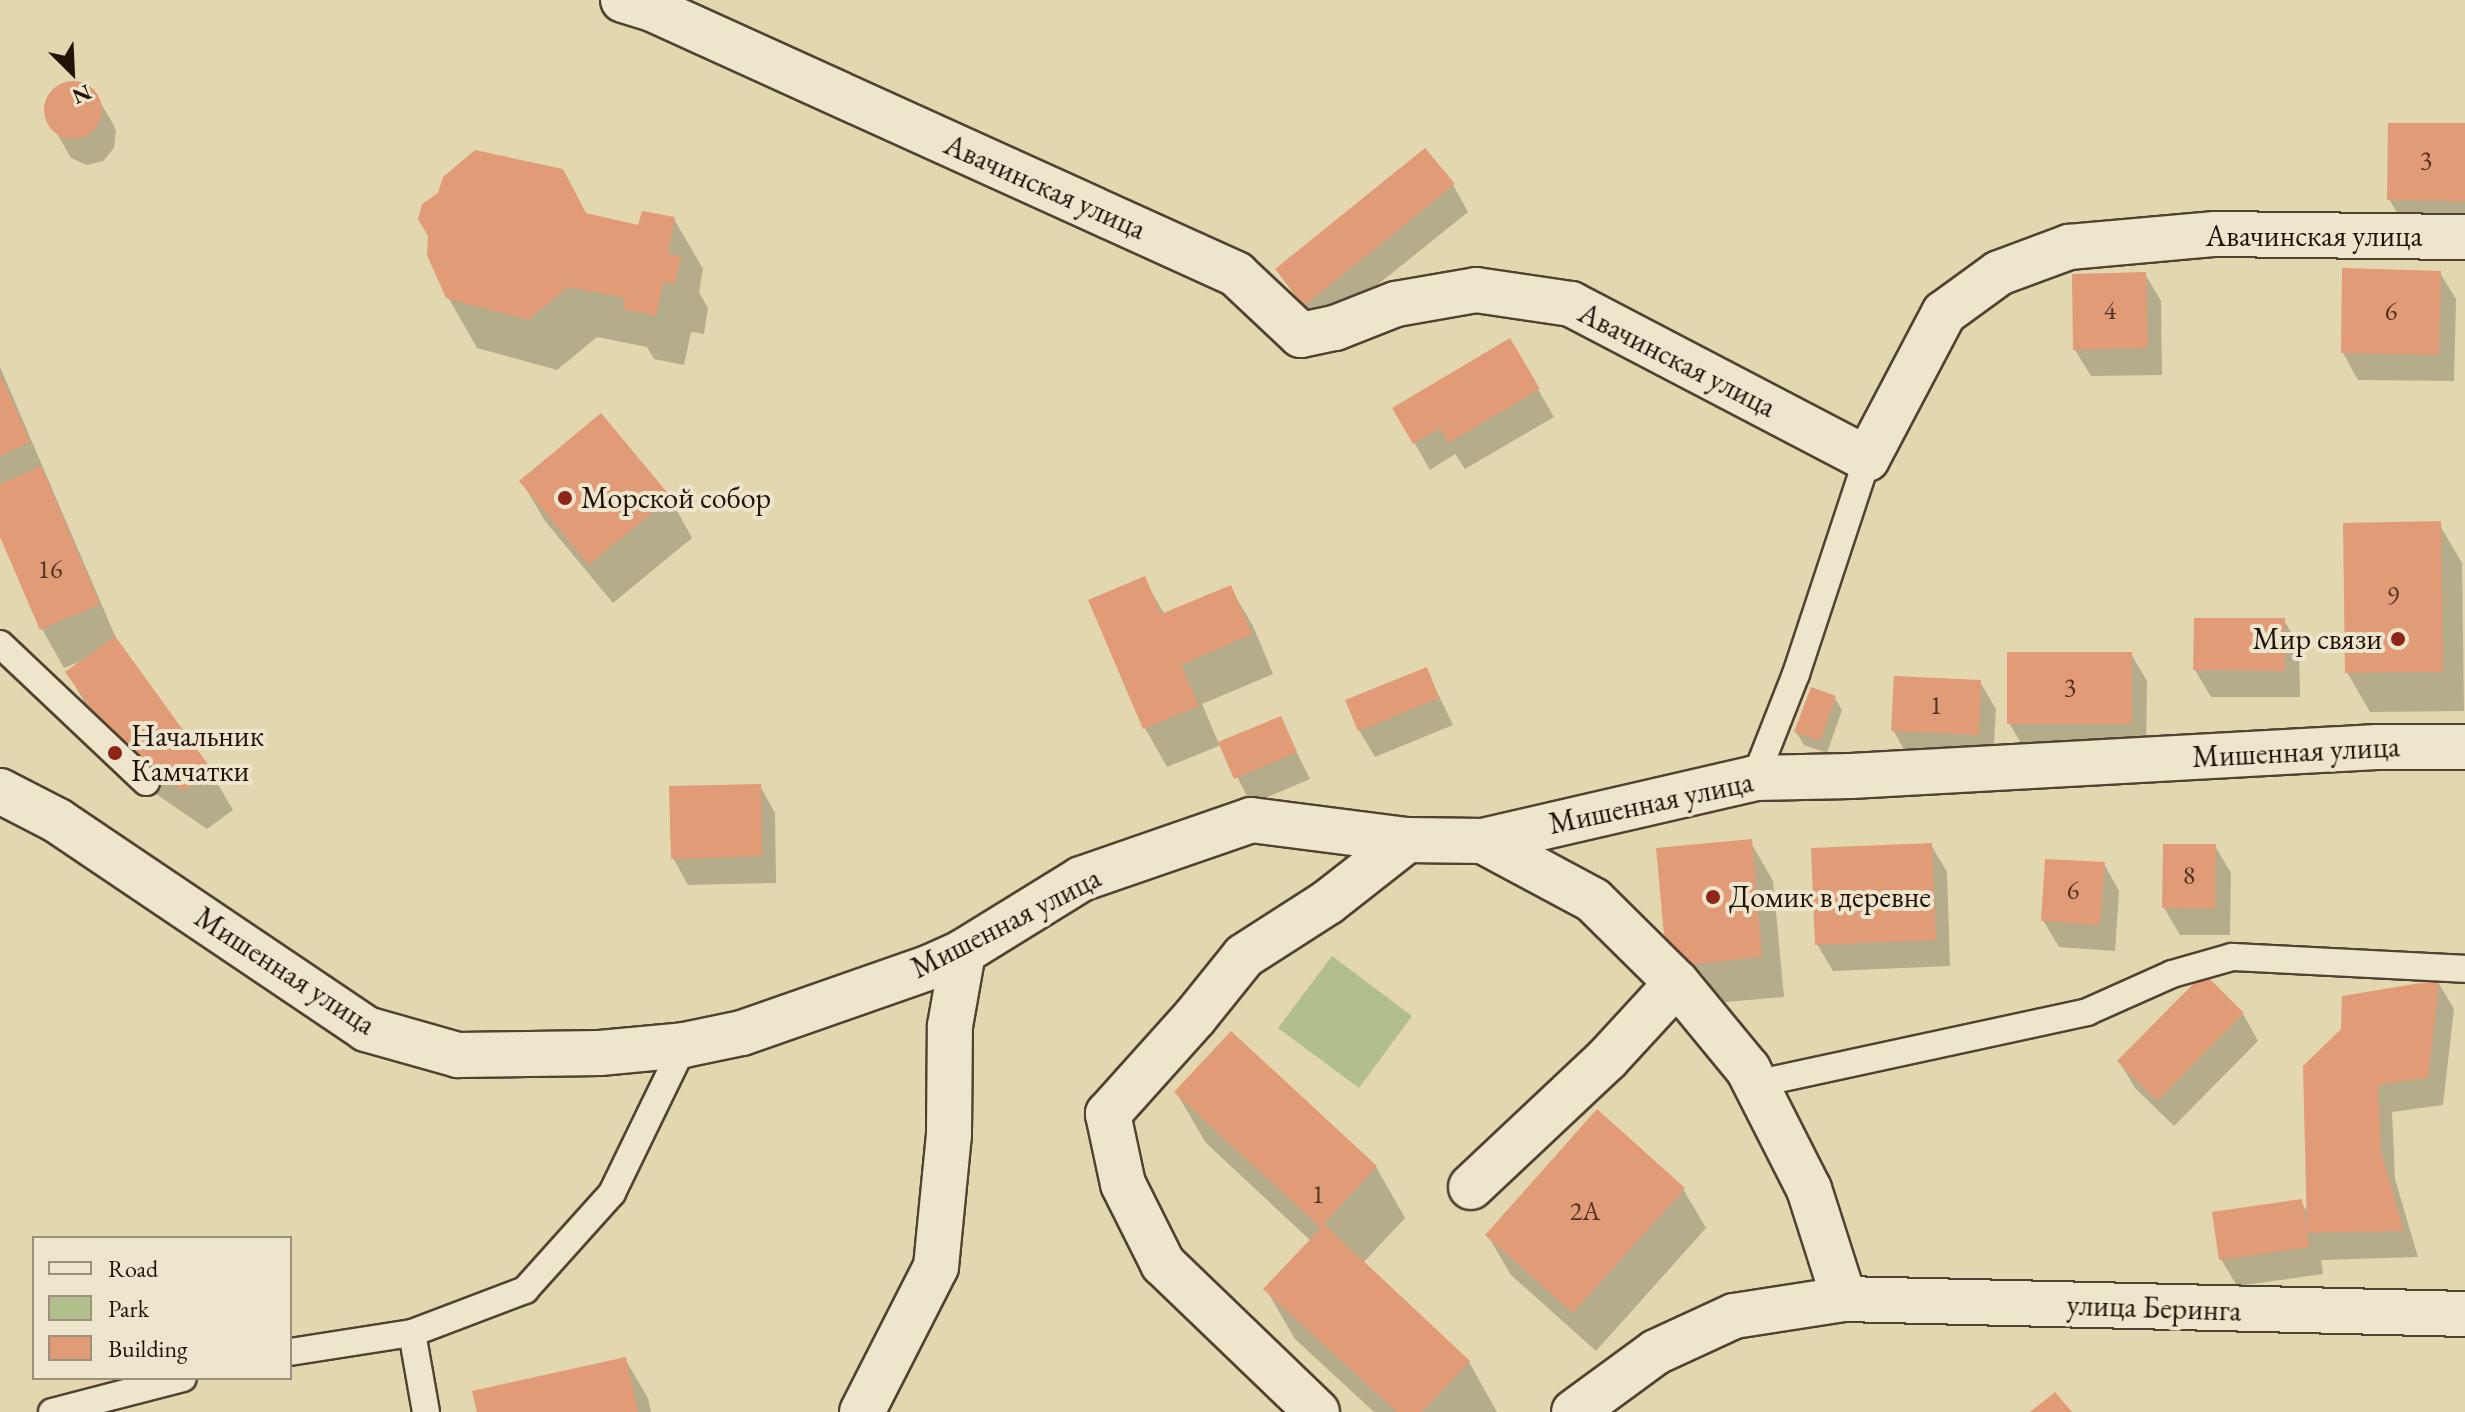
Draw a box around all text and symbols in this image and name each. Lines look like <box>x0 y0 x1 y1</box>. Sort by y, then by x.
north arrow <box>32 32 112 112</box>
text: N <box>68 78 96 111</box>
street label: Авачинская улица <box>939 126 1151 248</box>
house number: 3 <box>2420 145 2432 177</box>
street label: Авачинская улица <box>2206 218 2422 254</box>
street label: Авачинская улица <box>1572 295 1782 425</box>
house number: 4 <box>2104 295 2116 327</box>
house number: 6 <box>2385 296 2397 328</box>
place label: Морской собор <box>581 480 771 516</box>
marker: Морской собор <box>556 489 574 507</box>
house number: 16 <box>38 554 62 586</box>
house number: 9 <box>2387 581 2399 613</box>
place label: Мир связи <box>2253 621 2382 657</box>
marker: Мир связи <box>2389 630 2407 648</box>
house number: 3 <box>2064 672 2076 704</box>
house number: 1 <box>1930 690 1942 722</box>
place label: Начальник Камчатки <box>131 718 264 788</box>
street label: Мишенная улица <box>2191 729 2401 775</box>
marker: Начальник Камчатки <box>106 744 124 762</box>
street label: Мишенная улица <box>1546 764 1756 842</box>
street label: Мишенная улица <box>905 860 1107 986</box>
house number: 8 <box>2183 860 2195 892</box>
house number: 6 <box>2067 875 2079 907</box>
place label: Домик в деревне <box>1729 879 1931 915</box>
marker: Домик в деревне <box>1704 888 1722 906</box>
street label: Мишенная улица <box>188 899 382 1043</box>
house number: 1 <box>1312 1179 1324 1211</box>
house number: 2А <box>1570 1196 1600 1228</box>
legend <box>32 1236 292 1380</box>
text: Road <box>108 1253 158 1284</box>
street label: улица Беринга <box>2066 1287 2242 1329</box>
text: Park <box>108 1293 149 1324</box>
text: Building <box>108 1333 188 1364</box>

